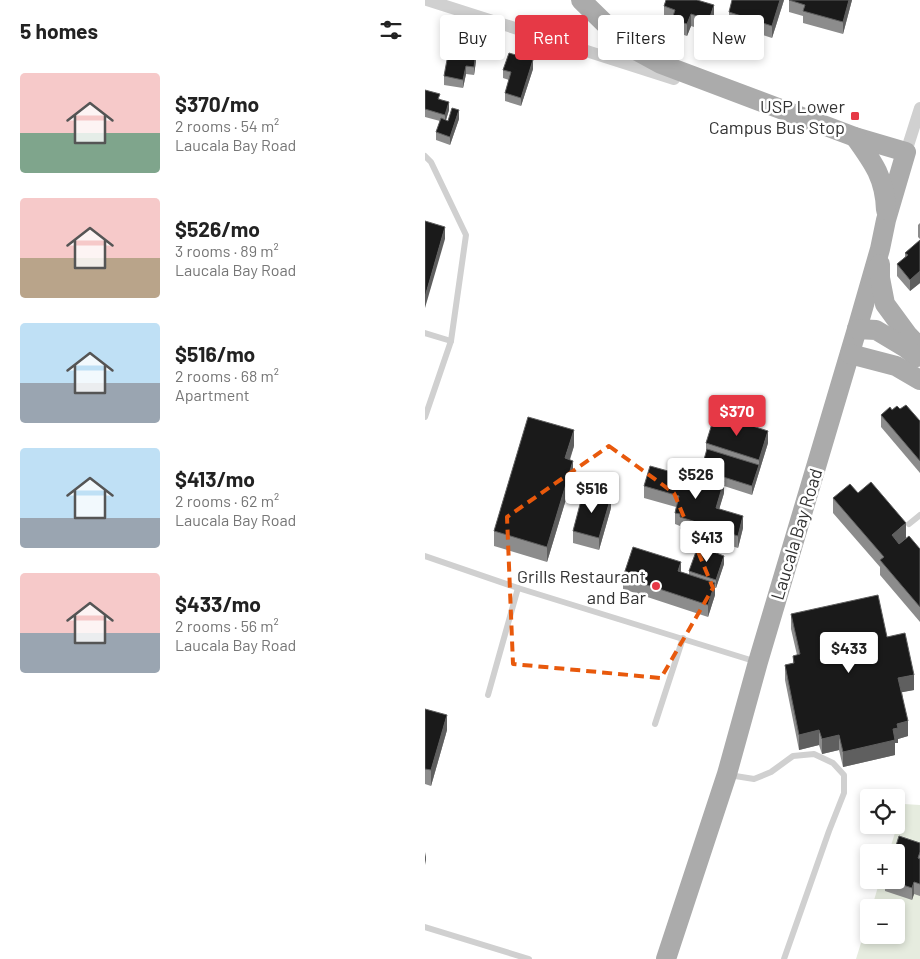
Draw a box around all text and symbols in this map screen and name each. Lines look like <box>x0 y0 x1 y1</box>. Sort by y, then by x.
chip: Buy <box>440 15 505 60</box>
chip: Rent <box>515 15 588 60</box>
chip: Filters <box>598 15 684 60</box>
chip: New <box>694 15 764 60</box>
icon: filters <box>377 16 405 44</box>
text: 5 homes <box>20 18 98 43</box>
text: $370/mo <box>175 91 259 116</box>
icon: home <box>60 93 120 153</box>
place label: USP Lower Campus Bus Stop <box>709 95 845 138</box>
marker: USP Lower Campus Bus Stop <box>849 110 861 122</box>
text: 2 rooms · 54 m² <box>175 116 279 135</box>
text: Laucala Bay Road <box>175 135 296 154</box>
text: $526/mo <box>175 216 260 241</box>
icon: home <box>60 218 120 278</box>
text: 3 rooms · 89 m² <box>175 241 279 260</box>
text: Laucala Bay Road <box>175 260 296 279</box>
text: $516/mo <box>175 341 255 366</box>
icon: home <box>60 343 120 403</box>
text: 2 rooms · 68 m² <box>175 366 279 385</box>
text: Apartment <box>175 385 250 404</box>
pin: $370 <box>707 394 767 437</box>
text: $370 <box>720 401 754 420</box>
pin: $526 <box>666 458 726 500</box>
text: $526 <box>678 464 714 483</box>
text: $413/mo <box>175 466 255 491</box>
street label: Laucala Bay Road <box>766 466 826 602</box>
icon: home <box>60 468 120 528</box>
pin: $516 <box>562 472 622 514</box>
text: $516 <box>576 478 608 497</box>
text: 2 rooms · 62 m² <box>175 491 279 510</box>
text: Laucala Bay Road <box>175 510 296 529</box>
pin: $413 <box>677 520 737 563</box>
text: $413 <box>691 527 723 546</box>
place label: Grills Restaurant and Bar <box>517 565 646 608</box>
marker: Grills Restaurant and Bar <box>650 580 662 592</box>
text: $433/mo <box>175 591 261 616</box>
icon: home <box>60 593 120 653</box>
text: 2 rooms · 56 m² <box>175 616 279 635</box>
pin: $433 <box>819 632 879 674</box>
text: Laucala Bay Road <box>175 635 296 654</box>
text: $433 <box>831 638 867 657</box>
map controls <box>860 789 905 944</box>
button: locate <box>860 789 905 834</box>
button: + <box>860 844 905 889</box>
button: − <box>860 899 905 944</box>

